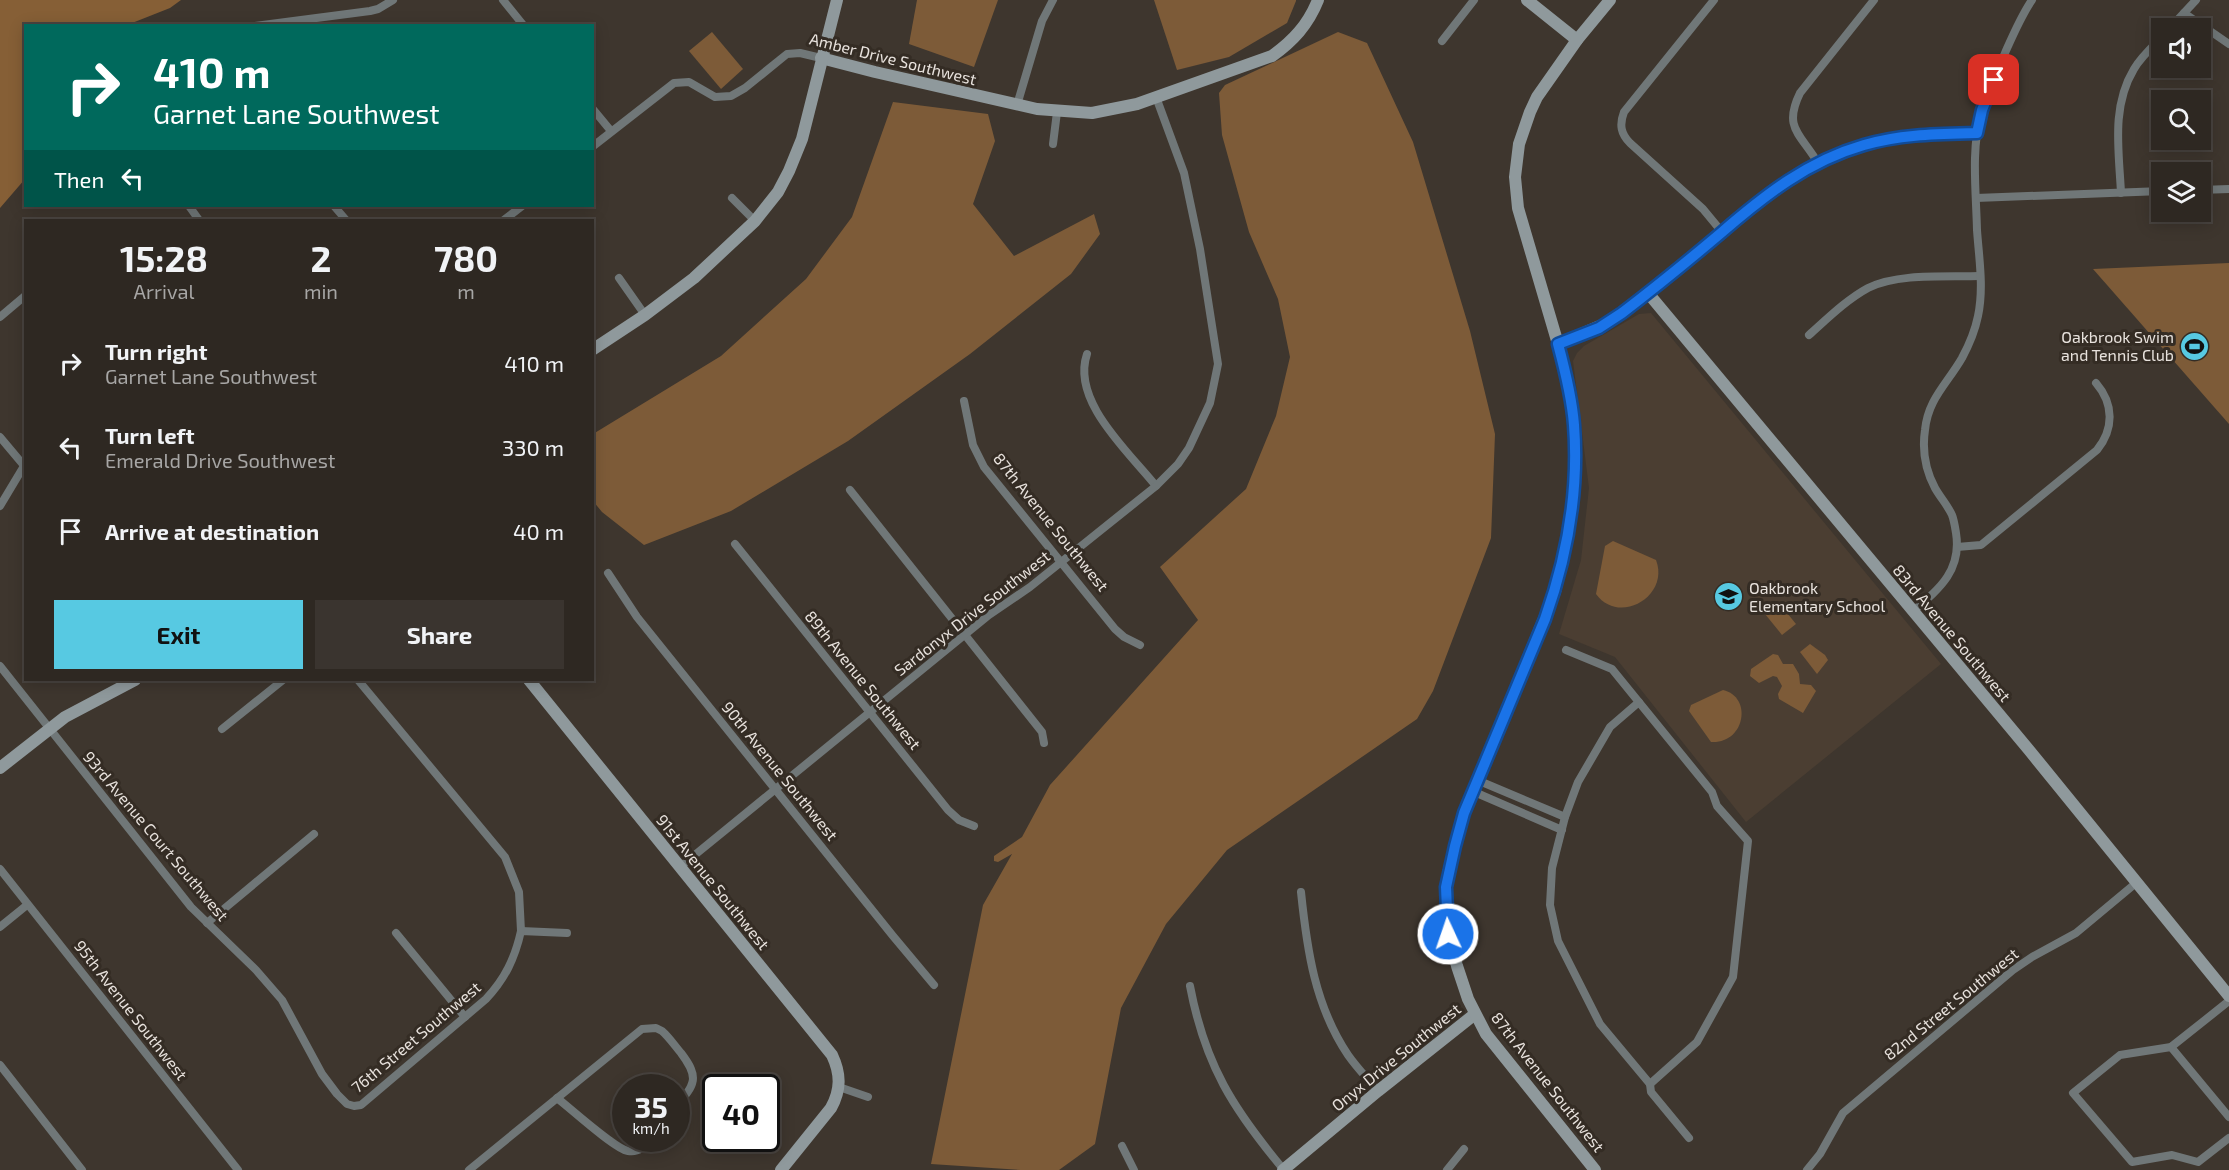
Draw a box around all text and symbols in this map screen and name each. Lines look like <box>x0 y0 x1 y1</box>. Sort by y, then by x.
map controls <box>2151 18 2211 222</box>
button: sound <box>2151 18 2211 78</box>
street label: Amber Drive Southwest <box>808 29 979 88</box>
text: 410 m <box>153 46 270 96</box>
icon: right <box>54 48 132 126</box>
pin <box>1968 54 2019 105</box>
icon: arrive <box>1977 63 2010 96</box>
button: search <box>2151 90 2211 150</box>
text: Garnet Lane Southwest <box>153 97 440 129</box>
icon: left <box>116 162 149 195</box>
button: layers <box>2151 162 2211 222</box>
text: Then <box>54 166 104 192</box>
text: 15:28 <box>120 236 208 279</box>
text: 2 <box>310 236 331 279</box>
text: 780 <box>434 236 498 279</box>
text: Arrival <box>134 279 194 303</box>
text: min <box>304 279 338 303</box>
text: m <box>457 279 475 303</box>
place label: Oakbrook Swim and Tennis Club <box>2061 327 2174 364</box>
sports icon: Oakbrook Swim and Tennis Club <box>2179 330 2211 362</box>
text: Turn right <box>105 338 207 364</box>
icon: right <box>54 347 87 380</box>
text: 410 m <box>504 350 564 376</box>
text: Garnet Lane Southwest <box>105 364 317 388</box>
text: Turn left <box>105 422 194 448</box>
icon: left <box>54 431 87 464</box>
text: 330 m <box>502 434 564 460</box>
text: Emerald Drive Southwest <box>105 448 335 472</box>
street label: 87th Avenue Southwest <box>990 449 1113 595</box>
icon: arrive <box>54 515 87 548</box>
text: Arrive at destination <box>105 518 319 544</box>
text: 40 m <box>513 518 564 544</box>
street label: Sardonyx Drive Southwest <box>890 546 1053 679</box>
street label: 83rd Avenue Southwest <box>1890 560 2015 705</box>
place label: Oakbrook Elementary School <box>1749 578 1885 615</box>
school or university icon: Oakbrook Elementary School <box>1712 581 1744 613</box>
button: Exit <box>54 600 303 669</box>
button: Share <box>315 600 564 669</box>
street label: 89th Avenue Southwest <box>802 606 925 753</box>
street label: 90th Avenue Southwest <box>719 697 842 844</box>
street label: 93rd Avenue Court Southwest <box>80 747 233 924</box>
street label: 91st Avenue Southwest <box>653 810 774 953</box>
position arrow <box>1416 902 1480 966</box>
street label: 95th Avenue Southwest <box>71 936 192 1083</box>
street label: 82nd Street Southwest <box>1880 944 2022 1064</box>
street label: 76th Street Southwest <box>347 977 484 1096</box>
street label: Onyx Drive Southwest <box>1327 999 1464 1115</box>
street label: 87th Avenue Southwest <box>1488 1008 1609 1155</box>
speed limit sign: 40 <box>702 1074 780 1152</box>
text: 35 <box>634 1088 668 1124</box>
text: km/h <box>632 1119 670 1137</box>

